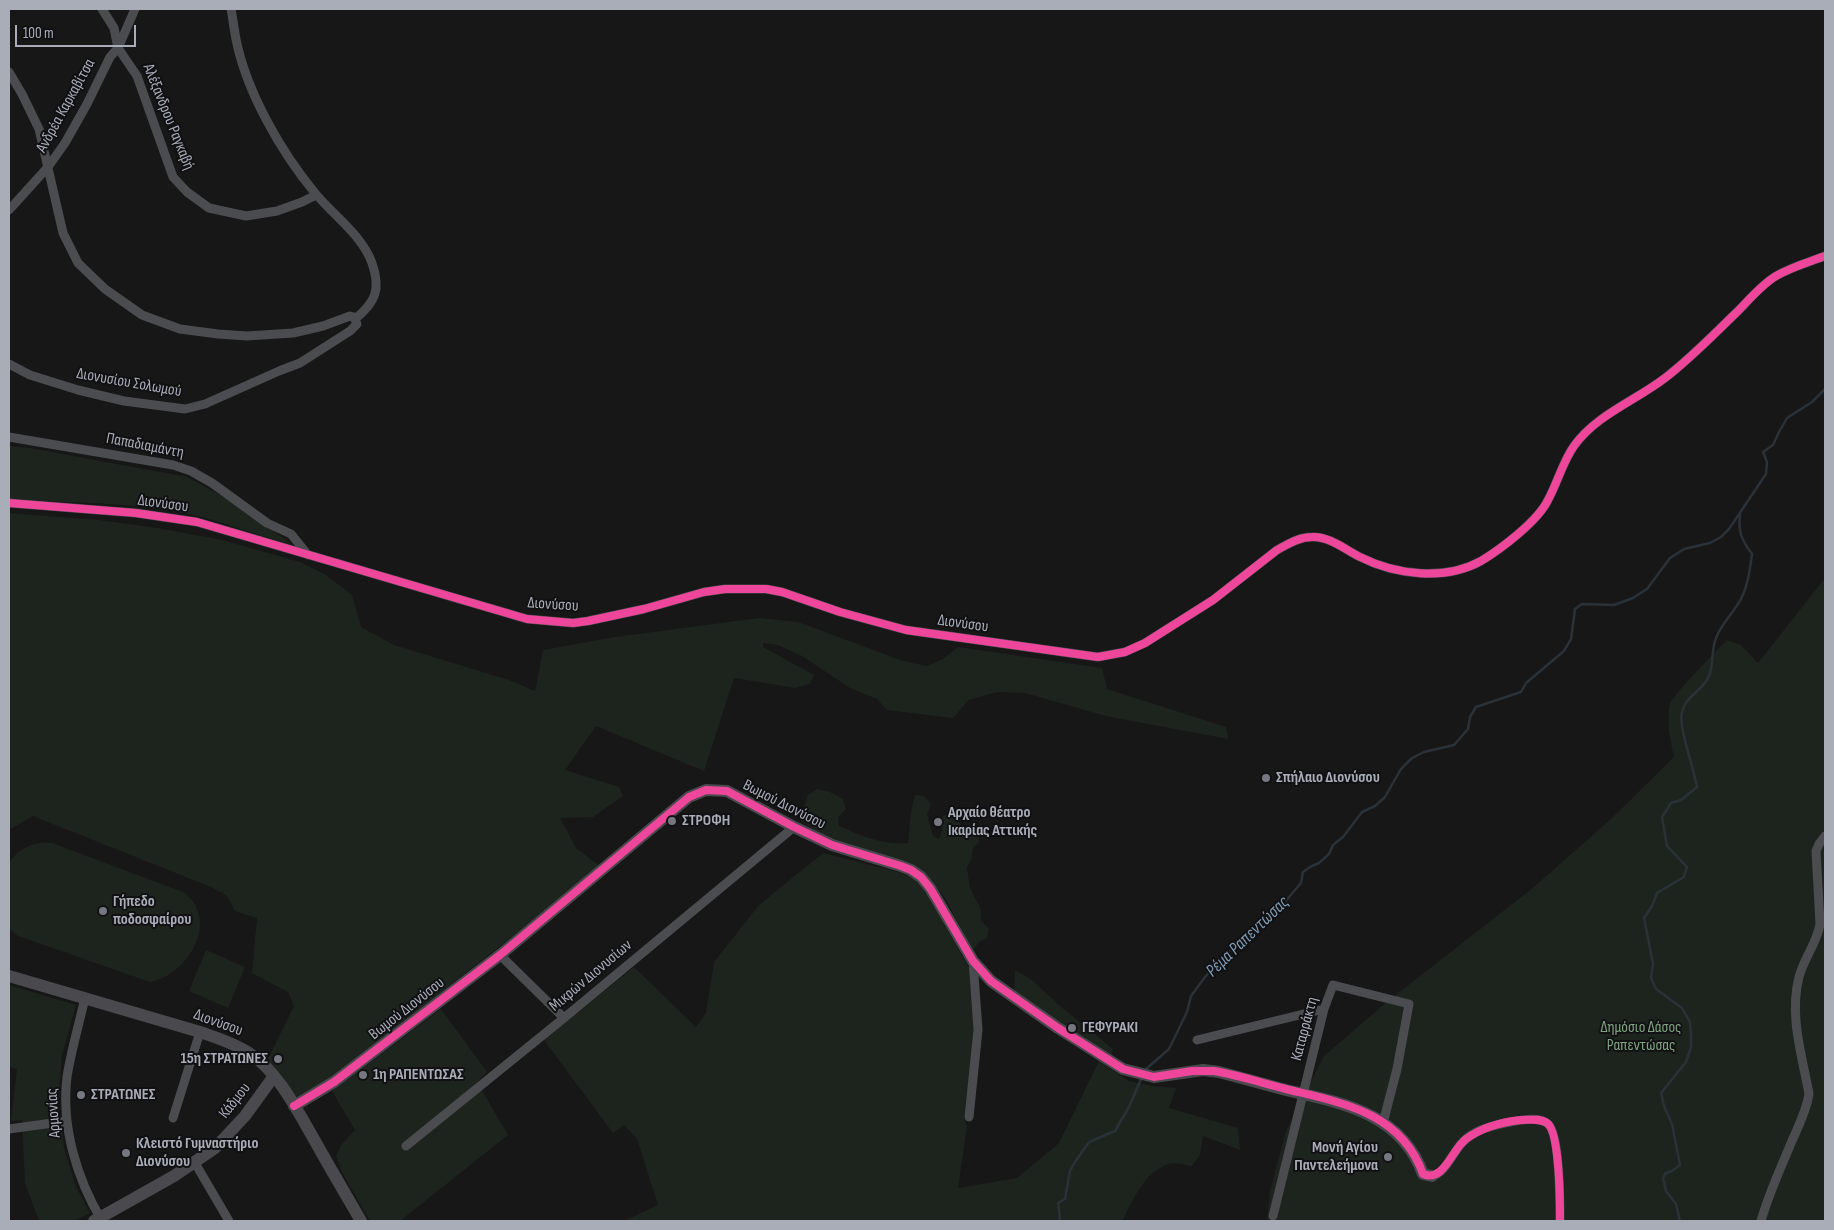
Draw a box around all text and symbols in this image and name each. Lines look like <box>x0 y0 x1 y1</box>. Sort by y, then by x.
scale bar <box>18 15 139 47</box>
text: 100 m <box>23 24 54 43</box>
street label: Ανδρέα Καρκαβίτσα <box>32 56 100 156</box>
street label: Αλέξανδρου Ραγκαβή <box>138 61 198 173</box>
street label: Διονυσίου Σολωμού <box>75 364 183 402</box>
street label: Παπαδιαμάντη <box>105 429 185 463</box>
street label: Διονύσου <box>136 491 190 517</box>
street label: Διονύσου <box>527 594 579 616</box>
street label: Διονύσου <box>936 611 990 637</box>
place label: Σπήλαιο Διονύσου <box>1276 768 1380 788</box>
marker: Σπήλαιο Διονύσου <box>1260 772 1272 784</box>
street label: Βωμού Διονύσου <box>739 776 829 834</box>
place label: Αρχαίο θέατρο Ικαρίας Αττικής <box>948 803 1037 841</box>
place label: ΣΤΡΟΦΗ <box>682 811 730 831</box>
marker: ΣΤΡΟΦΗ <box>666 815 678 827</box>
marker: Αρχαίο θέατρο Ικαρίας Αττικής <box>932 816 944 828</box>
place label: Γήπεδο ποδοσφαίρου <box>113 892 191 930</box>
water label: Ρέμα Ραπεντώσας <box>1202 892 1294 982</box>
marker: Γήπεδο ποδοσφαίρου <box>97 905 109 917</box>
street label: Μικρών Διονυσίων <box>546 936 636 1016</box>
street label: Βωμού Διονύσου <box>365 974 449 1044</box>
street label: Καταρράκτη <box>1287 995 1323 1063</box>
street label: Διονύσου <box>191 1005 245 1041</box>
place label: ΓΕΦΥΡΑΚΙ <box>1082 1018 1138 1038</box>
park label: Δημόσιο Δάσος Ραπεντώσας <box>1601 1018 1681 1056</box>
marker: ΓΕΦΥΡΑΚΙ <box>1066 1022 1078 1034</box>
place label: 15η ΣΤΡΑΤΩΝΕΣ <box>180 1049 268 1069</box>
marker: 15η ΣΤΡΑΤΩΝΕΣ <box>272 1053 284 1065</box>
place label: 1η ΡΑΠΕΝΤΩΣΑΣ <box>373 1065 464 1085</box>
marker: 1η ΡΑΠΕΝΤΩΣΑΣ <box>357 1069 369 1081</box>
street label: Κάδμου <box>215 1079 255 1123</box>
place label: ΣΤΡΑΤΩΝΕΣ <box>91 1085 155 1105</box>
street label: Αρμονίας <box>43 1087 65 1139</box>
marker: ΣΤΡΑΤΩΝΕΣ <box>75 1089 87 1101</box>
place label: Κλειστό Γυμναστήριο Διονύσου <box>136 1134 258 1172</box>
place label: Μονή Αγίου Παντελεήμονα <box>1294 1138 1378 1176</box>
marker: Κλειστό Γυμναστήριο Διονύσου <box>120 1147 132 1159</box>
marker: Μονή Αγίου Παντελεήμονα <box>1382 1151 1394 1163</box>

